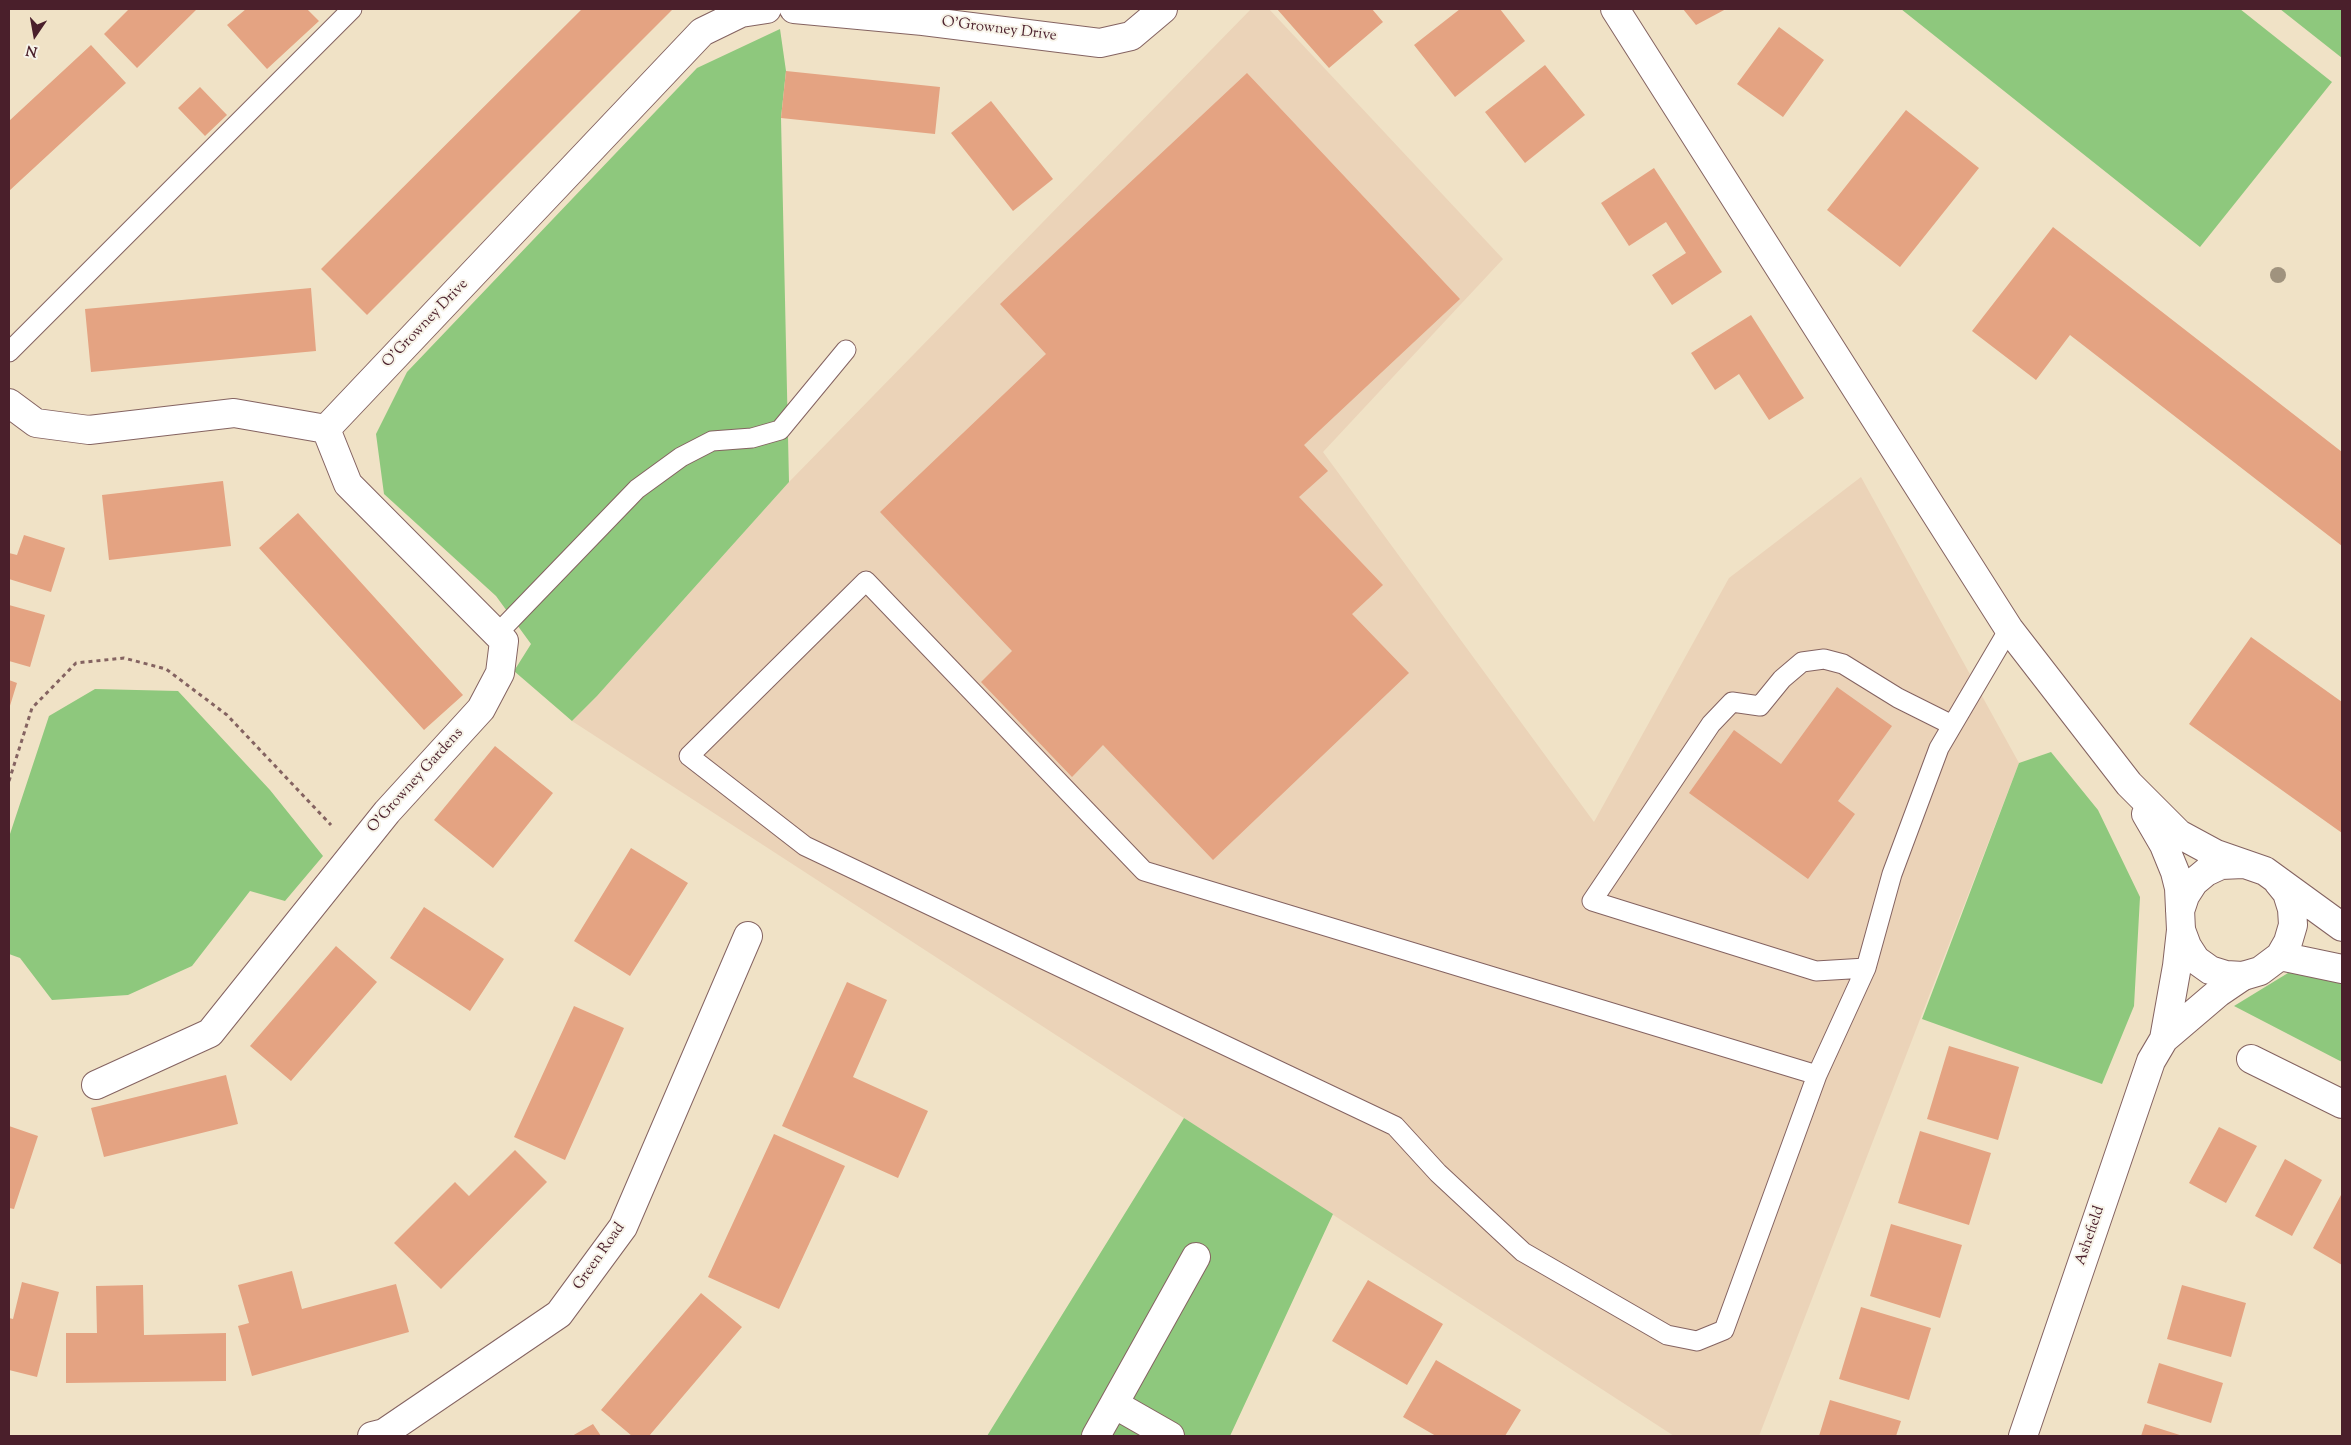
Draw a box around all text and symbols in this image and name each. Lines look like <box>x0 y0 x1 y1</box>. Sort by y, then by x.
north arrow <box>10 10 60 60</box>
street label: O'Growney Drive <box>940 14 1058 46</box>
text: N <box>24 39 39 61</box>
street label: O'Growney Drive <box>379 276 473 372</box>
street label: O'Growney Gardens <box>364 725 468 837</box>
street label: Ashefield <box>2073 1204 2109 1268</box>
street label: Green Road <box>570 1220 630 1294</box>

